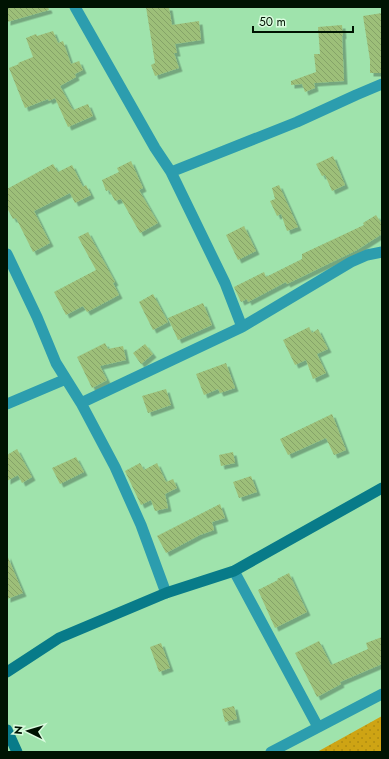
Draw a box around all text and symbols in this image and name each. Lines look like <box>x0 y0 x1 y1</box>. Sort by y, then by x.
scale bar <box>253 8 353 34</box>
text: 50 m <box>259 13 286 31</box>
north arrow <box>8 711 48 751</box>
text: N <box>10 725 26 735</box>

